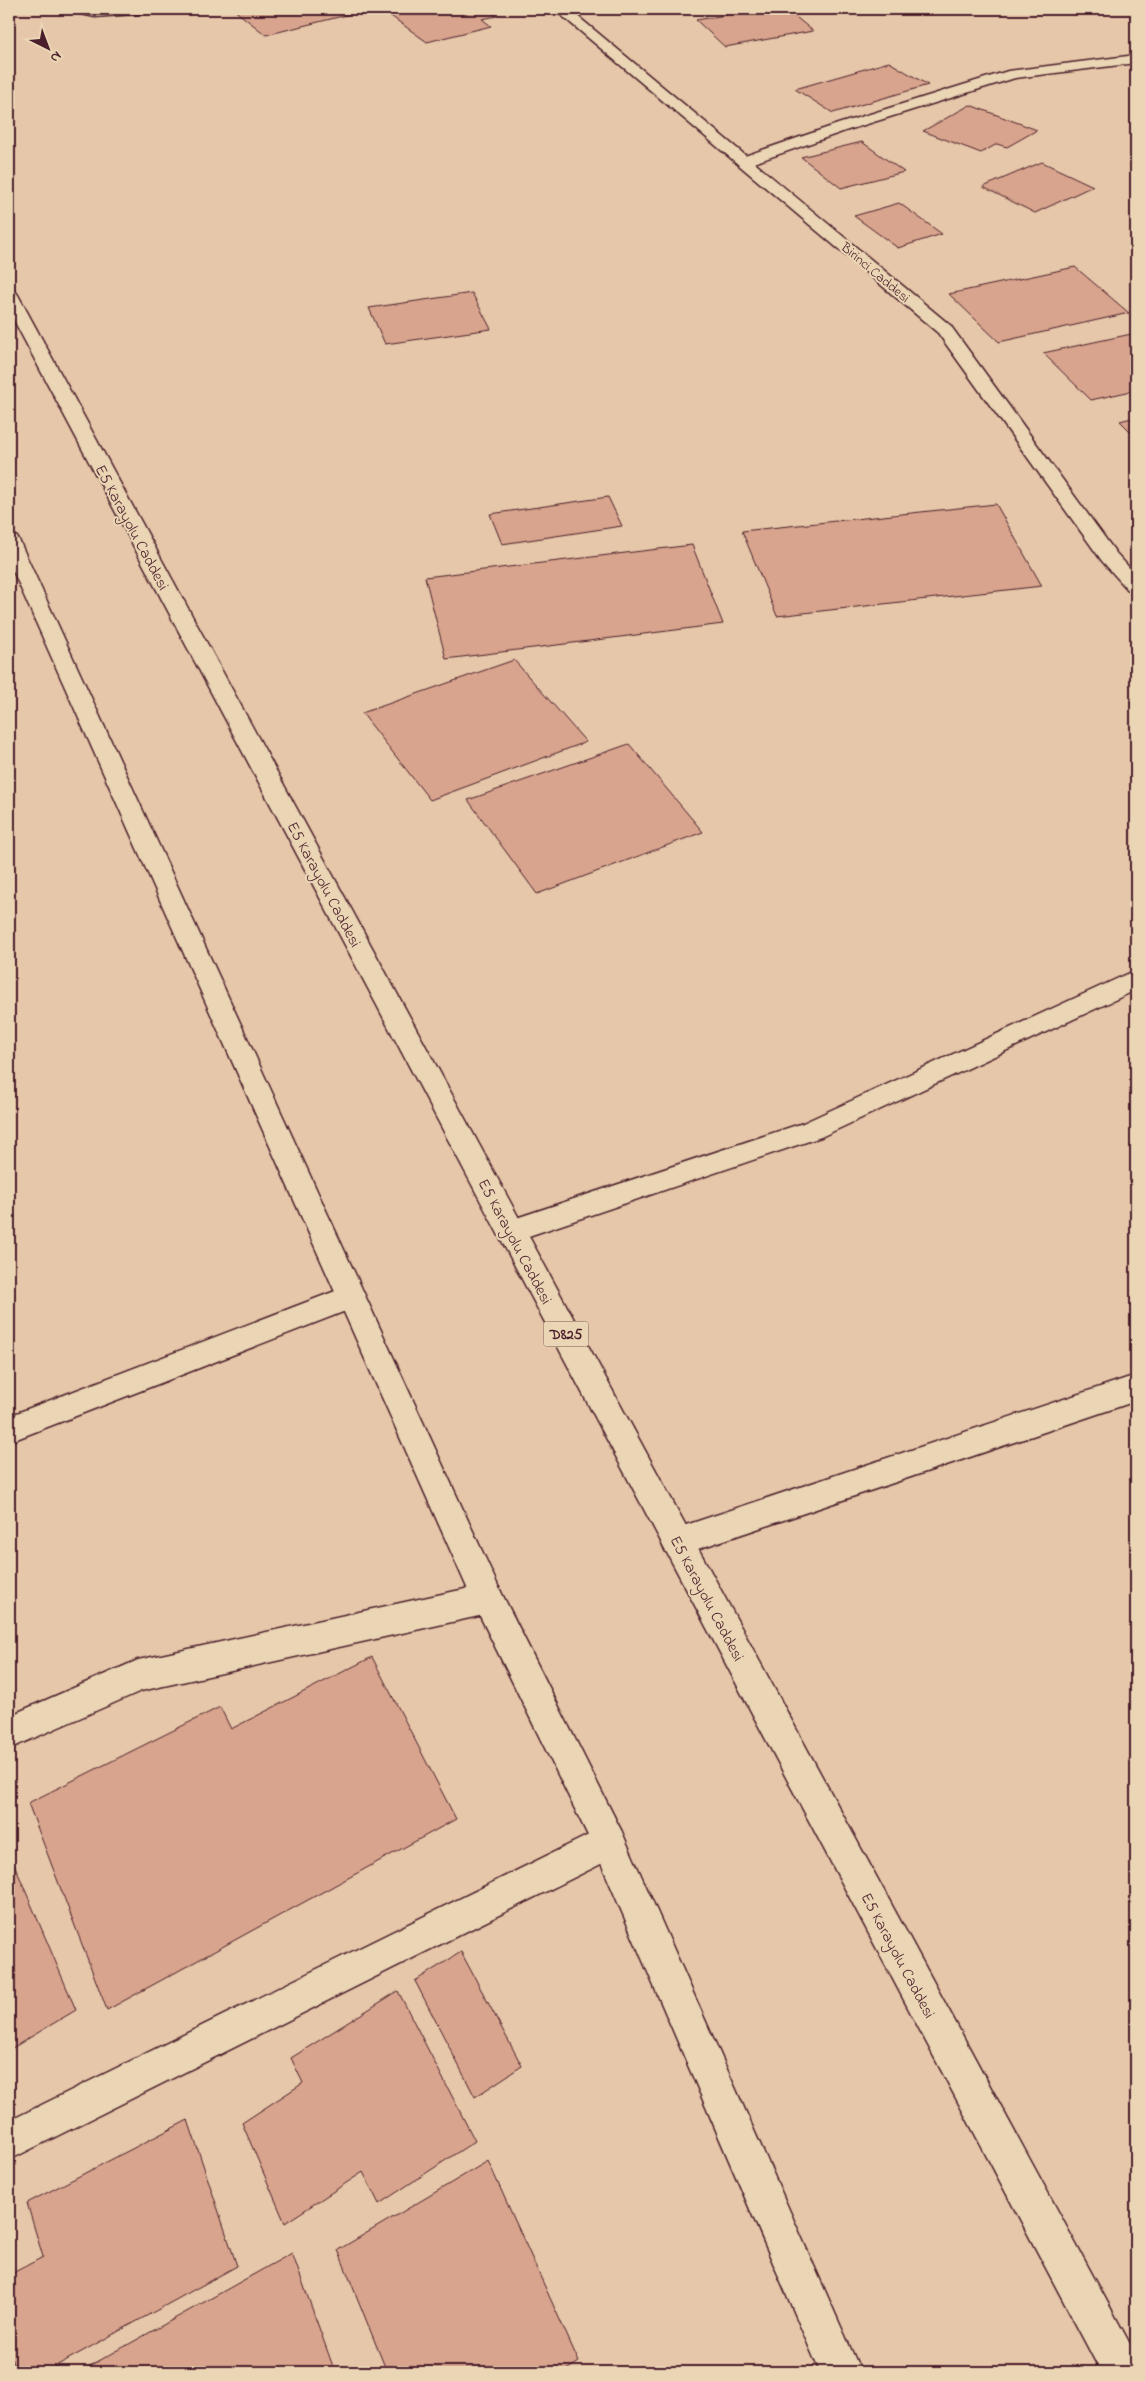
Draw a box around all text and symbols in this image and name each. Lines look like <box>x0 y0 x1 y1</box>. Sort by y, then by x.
north arrow <box>22 22 72 72</box>
text: N <box>45 46 66 68</box>
street label: Birinci Caddesi <box>835 237 914 308</box>
street label: E5 Karayolu Caddesi <box>88 461 175 595</box>
street label: E5 Karayolu Caddesi <box>280 818 367 952</box>
street label: E5 Karayolu Caddesi <box>471 1175 558 1309</box>
road number: D825 <box>544 1322 588 1346</box>
street label: E5 Karayolu Caddesi <box>663 1532 750 1666</box>
street label: E5 Karayolu Caddesi <box>854 1889 941 2023</box>

